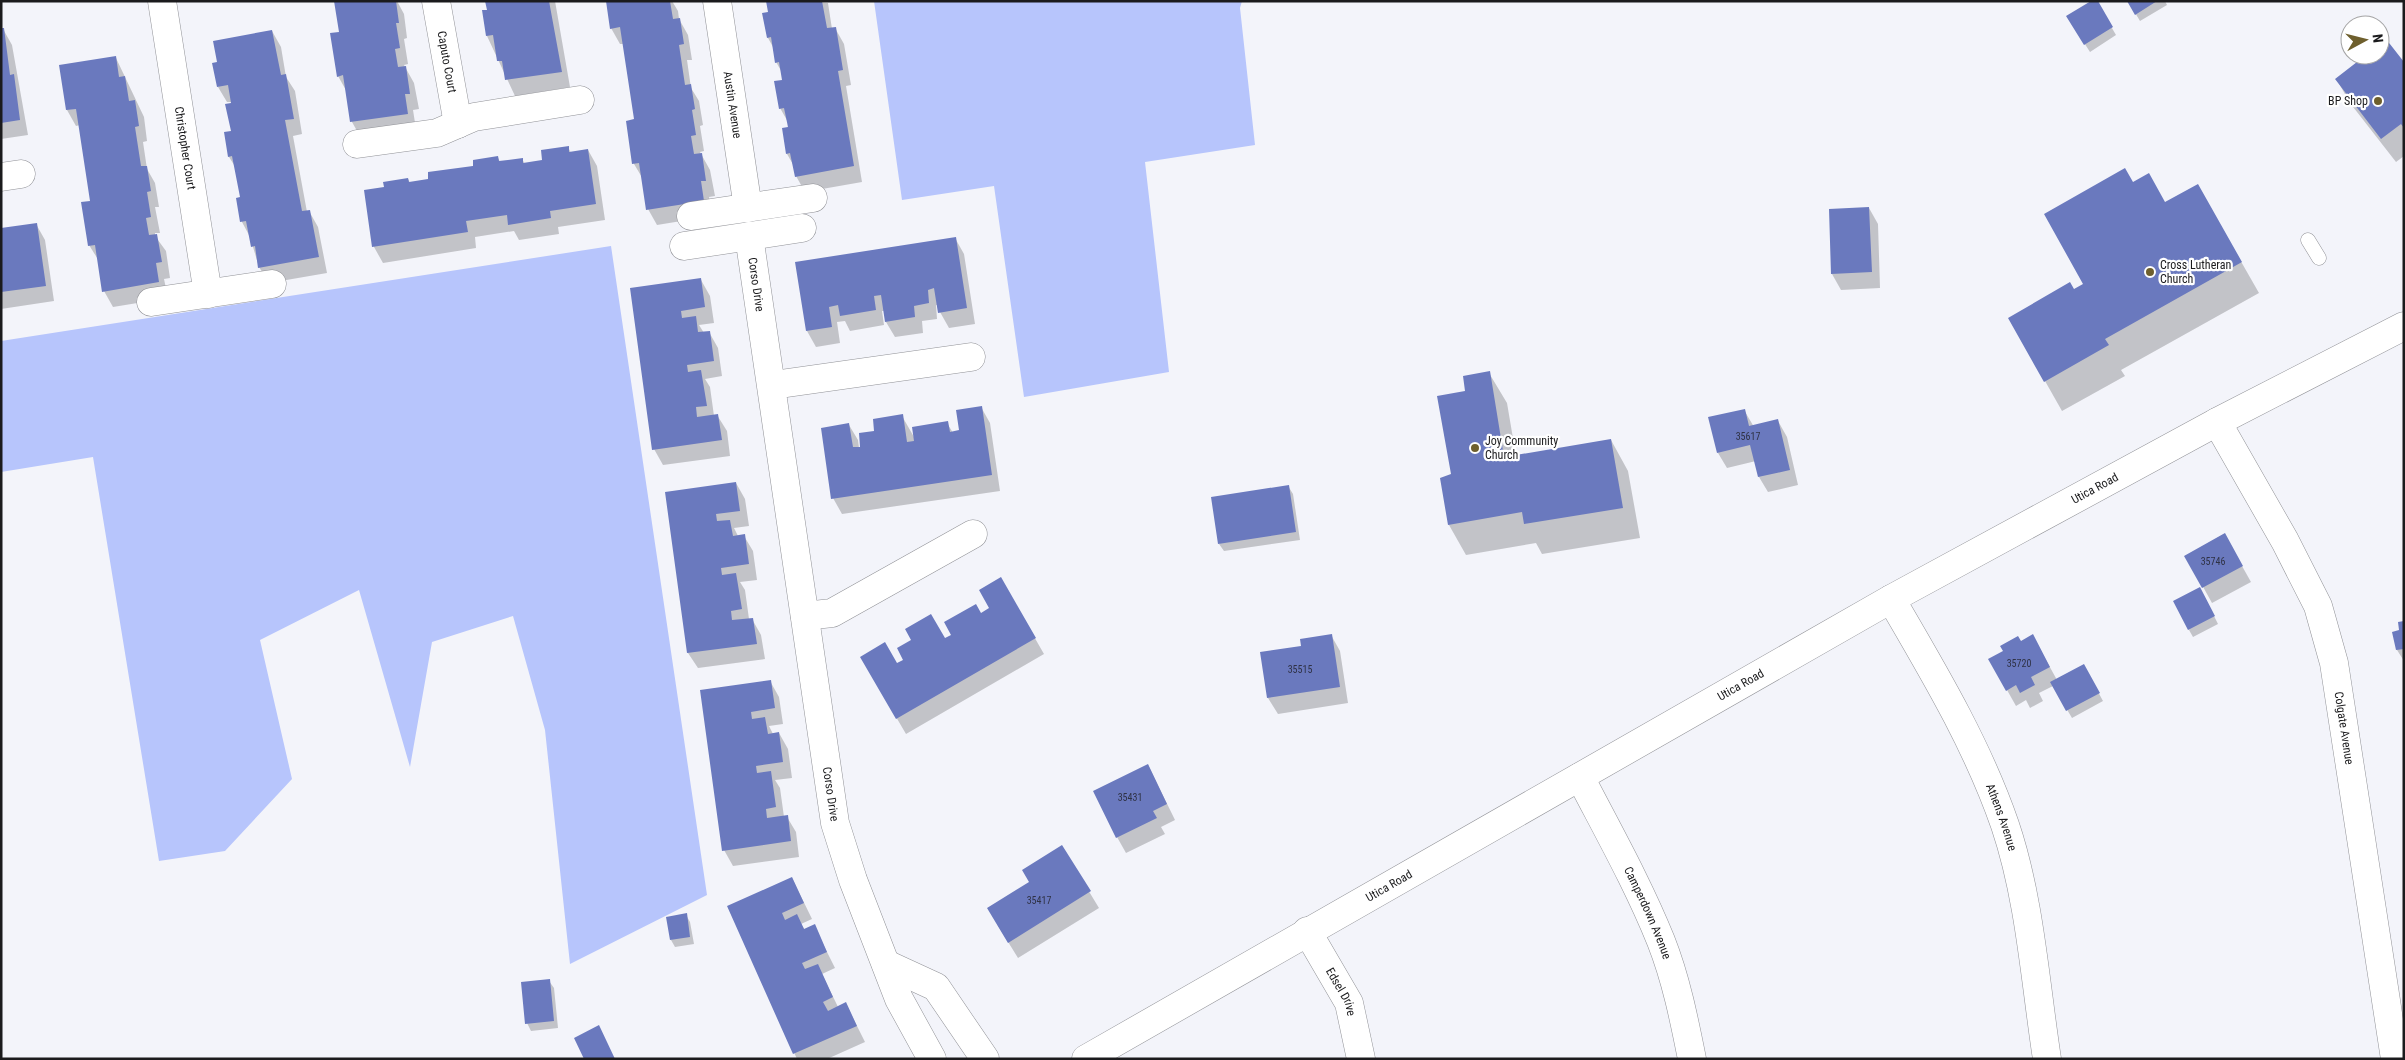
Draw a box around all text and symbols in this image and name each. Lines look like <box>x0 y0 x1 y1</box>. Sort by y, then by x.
north arrow <box>2340 15 2390 65</box>
street label: Caputo Court <box>435 30 459 95</box>
text: N <box>2369 33 2386 44</box>
street label: Austin Avenue <box>721 70 745 140</box>
place label: BP Shop <box>2328 94 2368 108</box>
marker: BP Shop <box>2372 95 2384 107</box>
street label: Christopher Court <box>172 106 199 191</box>
street label: Corso Drive <box>745 256 767 313</box>
place label: Cross Lutheran Church <box>2160 258 2231 286</box>
marker: Cross Lutheran Church <box>2144 266 2156 278</box>
house number: 35617 <box>1736 431 1760 442</box>
place label: Joy Community Church <box>1485 434 1558 462</box>
marker: Joy Community Church <box>1469 442 1481 454</box>
street label: Utica Road <box>2069 470 2121 507</box>
house number: 35746 <box>2201 556 2225 567</box>
house number: 35720 <box>2007 658 2031 669</box>
house number: 35515 <box>1288 664 1312 675</box>
street label: Utica Road <box>1715 666 1766 704</box>
street label: Colgate Avenue <box>2331 691 2357 766</box>
street label: Corso Drive <box>820 766 842 823</box>
street label: Athens Avenue <box>1983 781 2020 853</box>
house number: 35431 <box>1118 792 1142 803</box>
street label: Camperdown Avenue <box>1621 864 1674 961</box>
street label: Utica Road <box>1363 867 1415 905</box>
house number: 35417 <box>1027 895 1051 906</box>
street label: Edsel Drive <box>1323 965 1359 1017</box>

